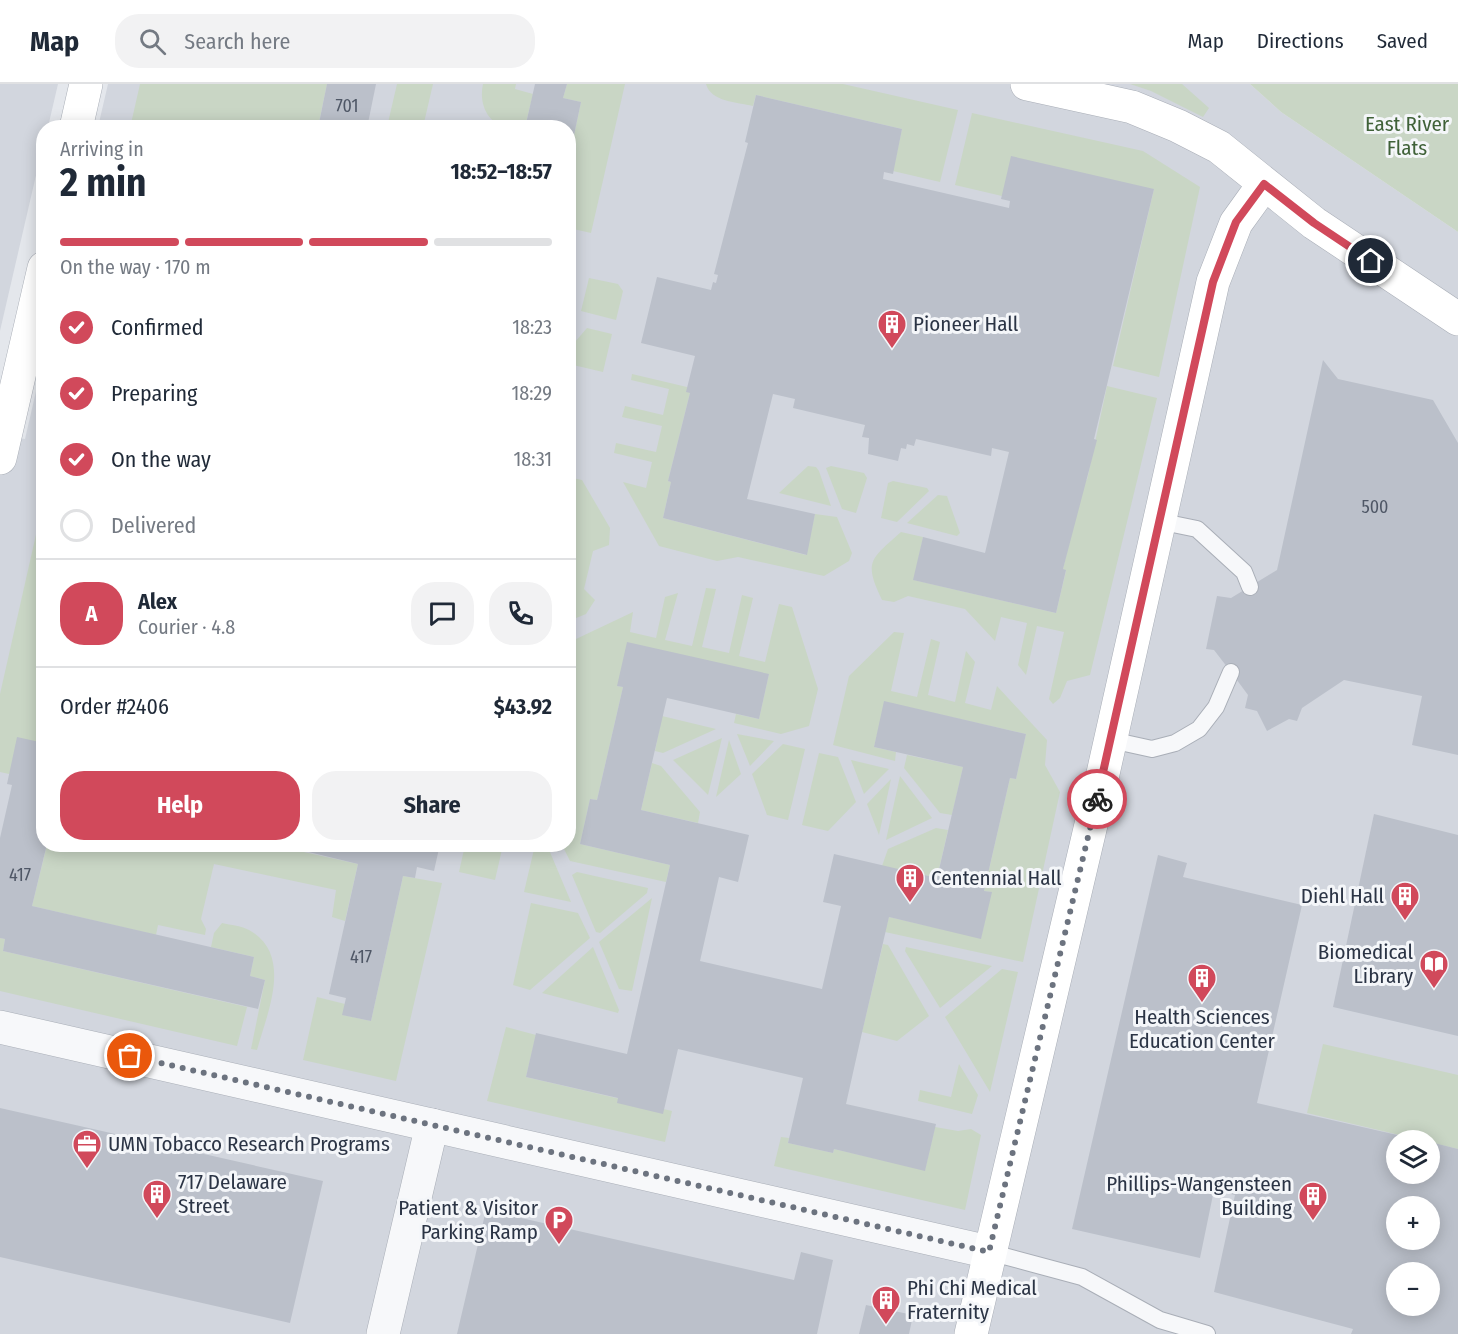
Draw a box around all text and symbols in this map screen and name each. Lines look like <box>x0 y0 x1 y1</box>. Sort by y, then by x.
search box <box>115 14 535 68</box>
text: Map <box>30 25 79 58</box>
icon: search <box>136 25 169 58</box>
text: Search here <box>184 28 290 55</box>
text: Map <box>1187 28 1224 54</box>
text: Directions <box>1257 28 1344 54</box>
text: Saved <box>1377 28 1428 54</box>
house number: 701 <box>335 95 359 117</box>
park label: East River Flats <box>1365 111 1450 161</box>
text: Arriving in <box>60 137 144 161</box>
text: 18:52–18:57 <box>450 158 552 185</box>
text: 2 min <box>60 160 146 206</box>
pin <box>1345 235 1396 286</box>
icon: home <box>1354 244 1387 277</box>
text: On the way · 170 m <box>60 255 211 279</box>
building icon: Pioneer Hall <box>876 308 908 350</box>
icon: check <box>60 311 93 344</box>
place label: Pioneer Hall <box>913 311 1019 337</box>
text: Confirmed <box>111 314 204 341</box>
text: 18:23 <box>512 315 552 339</box>
icon: check <box>60 377 93 410</box>
text: Preparing <box>111 380 197 407</box>
text: 18:29 <box>512 381 552 405</box>
icon: check <box>60 443 93 476</box>
text: On the way <box>111 446 211 473</box>
text: 18:31 <box>513 447 552 471</box>
house number: 500 <box>1361 496 1389 518</box>
text: Delivered <box>111 512 196 539</box>
button: chat <box>411 582 474 645</box>
button: phone <box>489 582 552 645</box>
text: Alex <box>138 588 177 615</box>
text: A <box>86 600 97 627</box>
text: Courier · 4.8 <box>138 615 235 639</box>
text: Order #2406 <box>60 693 169 720</box>
text: $43.92 <box>494 693 552 720</box>
courier <box>1067 769 1127 829</box>
button: Help <box>60 771 300 840</box>
button: Share <box>312 771 552 840</box>
icon: bike <box>1081 783 1114 816</box>
building icon: Centennial Hall <box>894 862 926 904</box>
house number: 417 <box>9 864 31 886</box>
place label: Centennial Hall <box>931 865 1062 891</box>
building icon: Diehl Hall <box>1389 880 1421 922</box>
place label: Diehl Hall <box>1301 883 1384 909</box>
place label: Biomedical Library <box>1318 939 1414 989</box>
house number: 417 <box>350 946 372 968</box>
library icon: Biomedical Library <box>1418 948 1450 990</box>
building icon: Health Sciences Education Center <box>1186 962 1218 1004</box>
place label: Health Sciences Education Center <box>1129 1004 1276 1054</box>
pin <box>104 1030 155 1081</box>
icon: bag <box>113 1039 146 1072</box>
office icon: UMN Tobacco Research Programs <box>71 1128 103 1170</box>
map controls <box>1386 1130 1440 1316</box>
button: layers <box>1386 1130 1440 1184</box>
place label: UMN Tobacco Research Programs <box>108 1131 390 1157</box>
place label: 717 Delaware Street <box>178 1169 287 1219</box>
place label: Phillips-Wangensteen Building <box>1106 1171 1292 1221</box>
building icon: 717 Delaware Street <box>141 1178 173 1220</box>
building icon: Phillips-Wangensteen Building <box>1297 1180 1329 1222</box>
place label: Patient & Visitor Parking Ramp <box>398 1195 539 1245</box>
button: + <box>1386 1196 1440 1250</box>
parking icon: Patient & Visitor Parking Ramp <box>543 1204 575 1246</box>
button: − <box>1386 1262 1440 1316</box>
place label: Phi Chi Medical Fraternity <box>907 1275 1037 1325</box>
building icon: Phi Chi Medical Fraternity <box>870 1284 902 1326</box>

